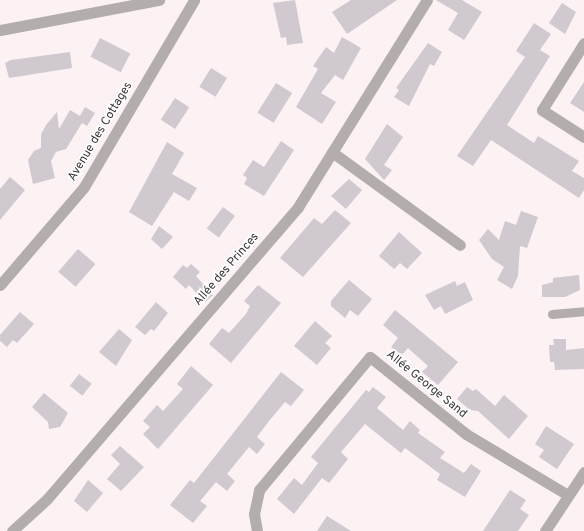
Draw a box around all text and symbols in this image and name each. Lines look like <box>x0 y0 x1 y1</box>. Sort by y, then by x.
street label: Avenue des Cottages <box>66 80 136 184</box>
street label: Allée des Princes <box>191 231 263 309</box>
street label: Allée George Sand <box>383 348 469 422</box>

